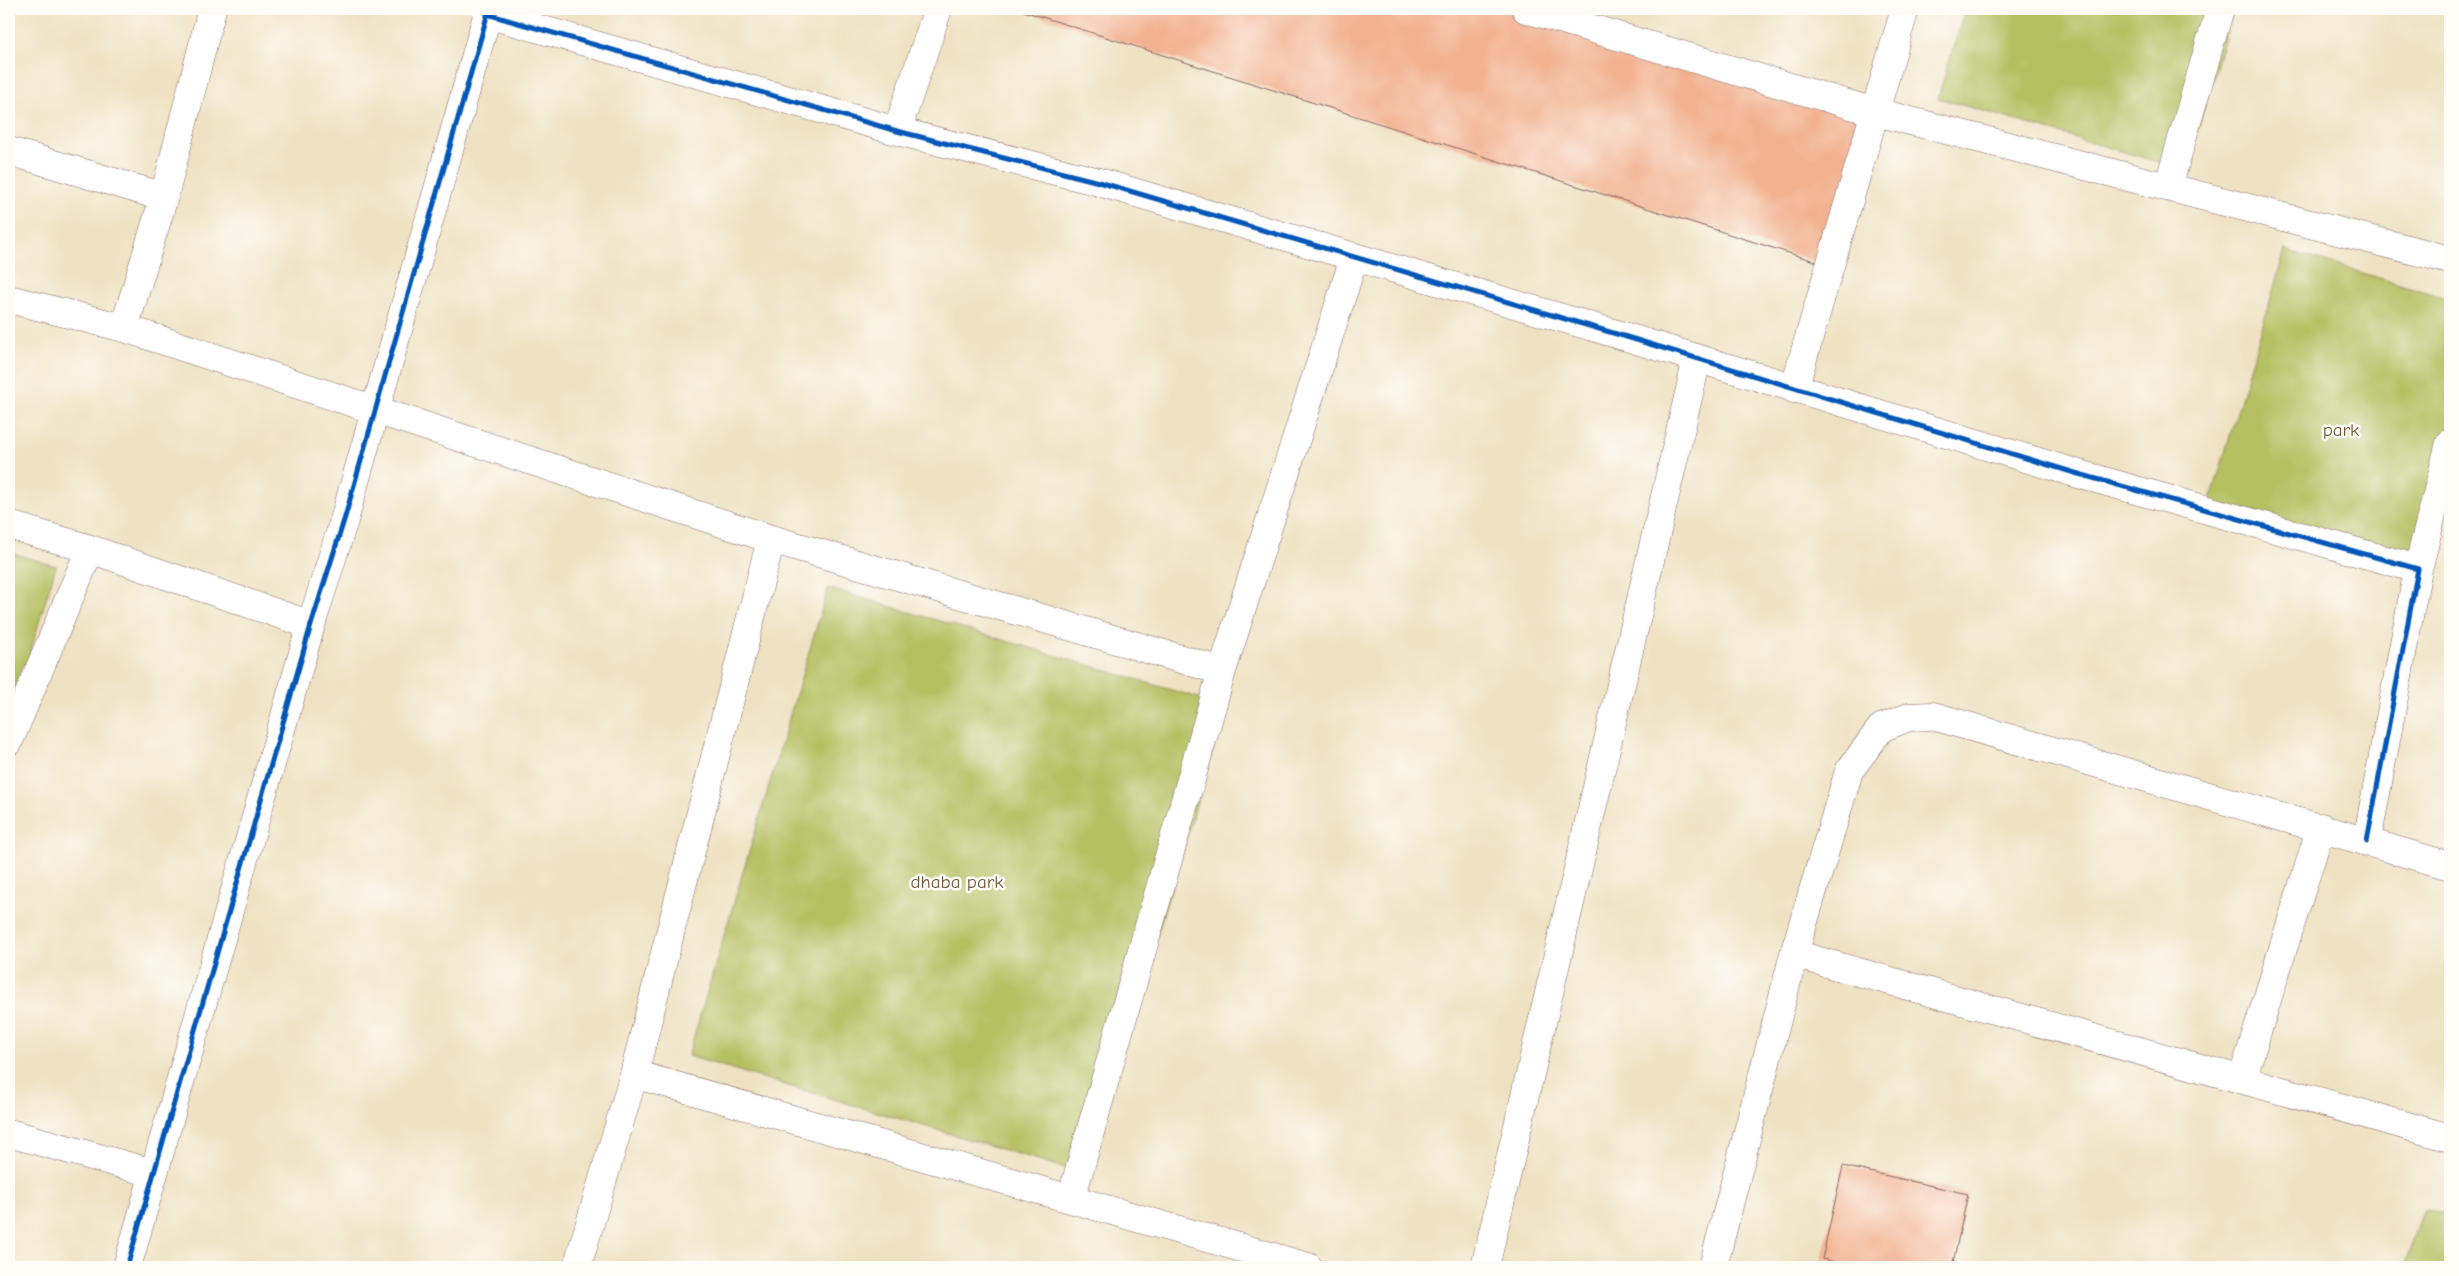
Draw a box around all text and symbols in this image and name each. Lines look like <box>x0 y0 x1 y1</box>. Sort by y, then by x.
park label: park <box>2323 419 2360 441</box>
park label: dhaba park <box>910 871 1004 893</box>

